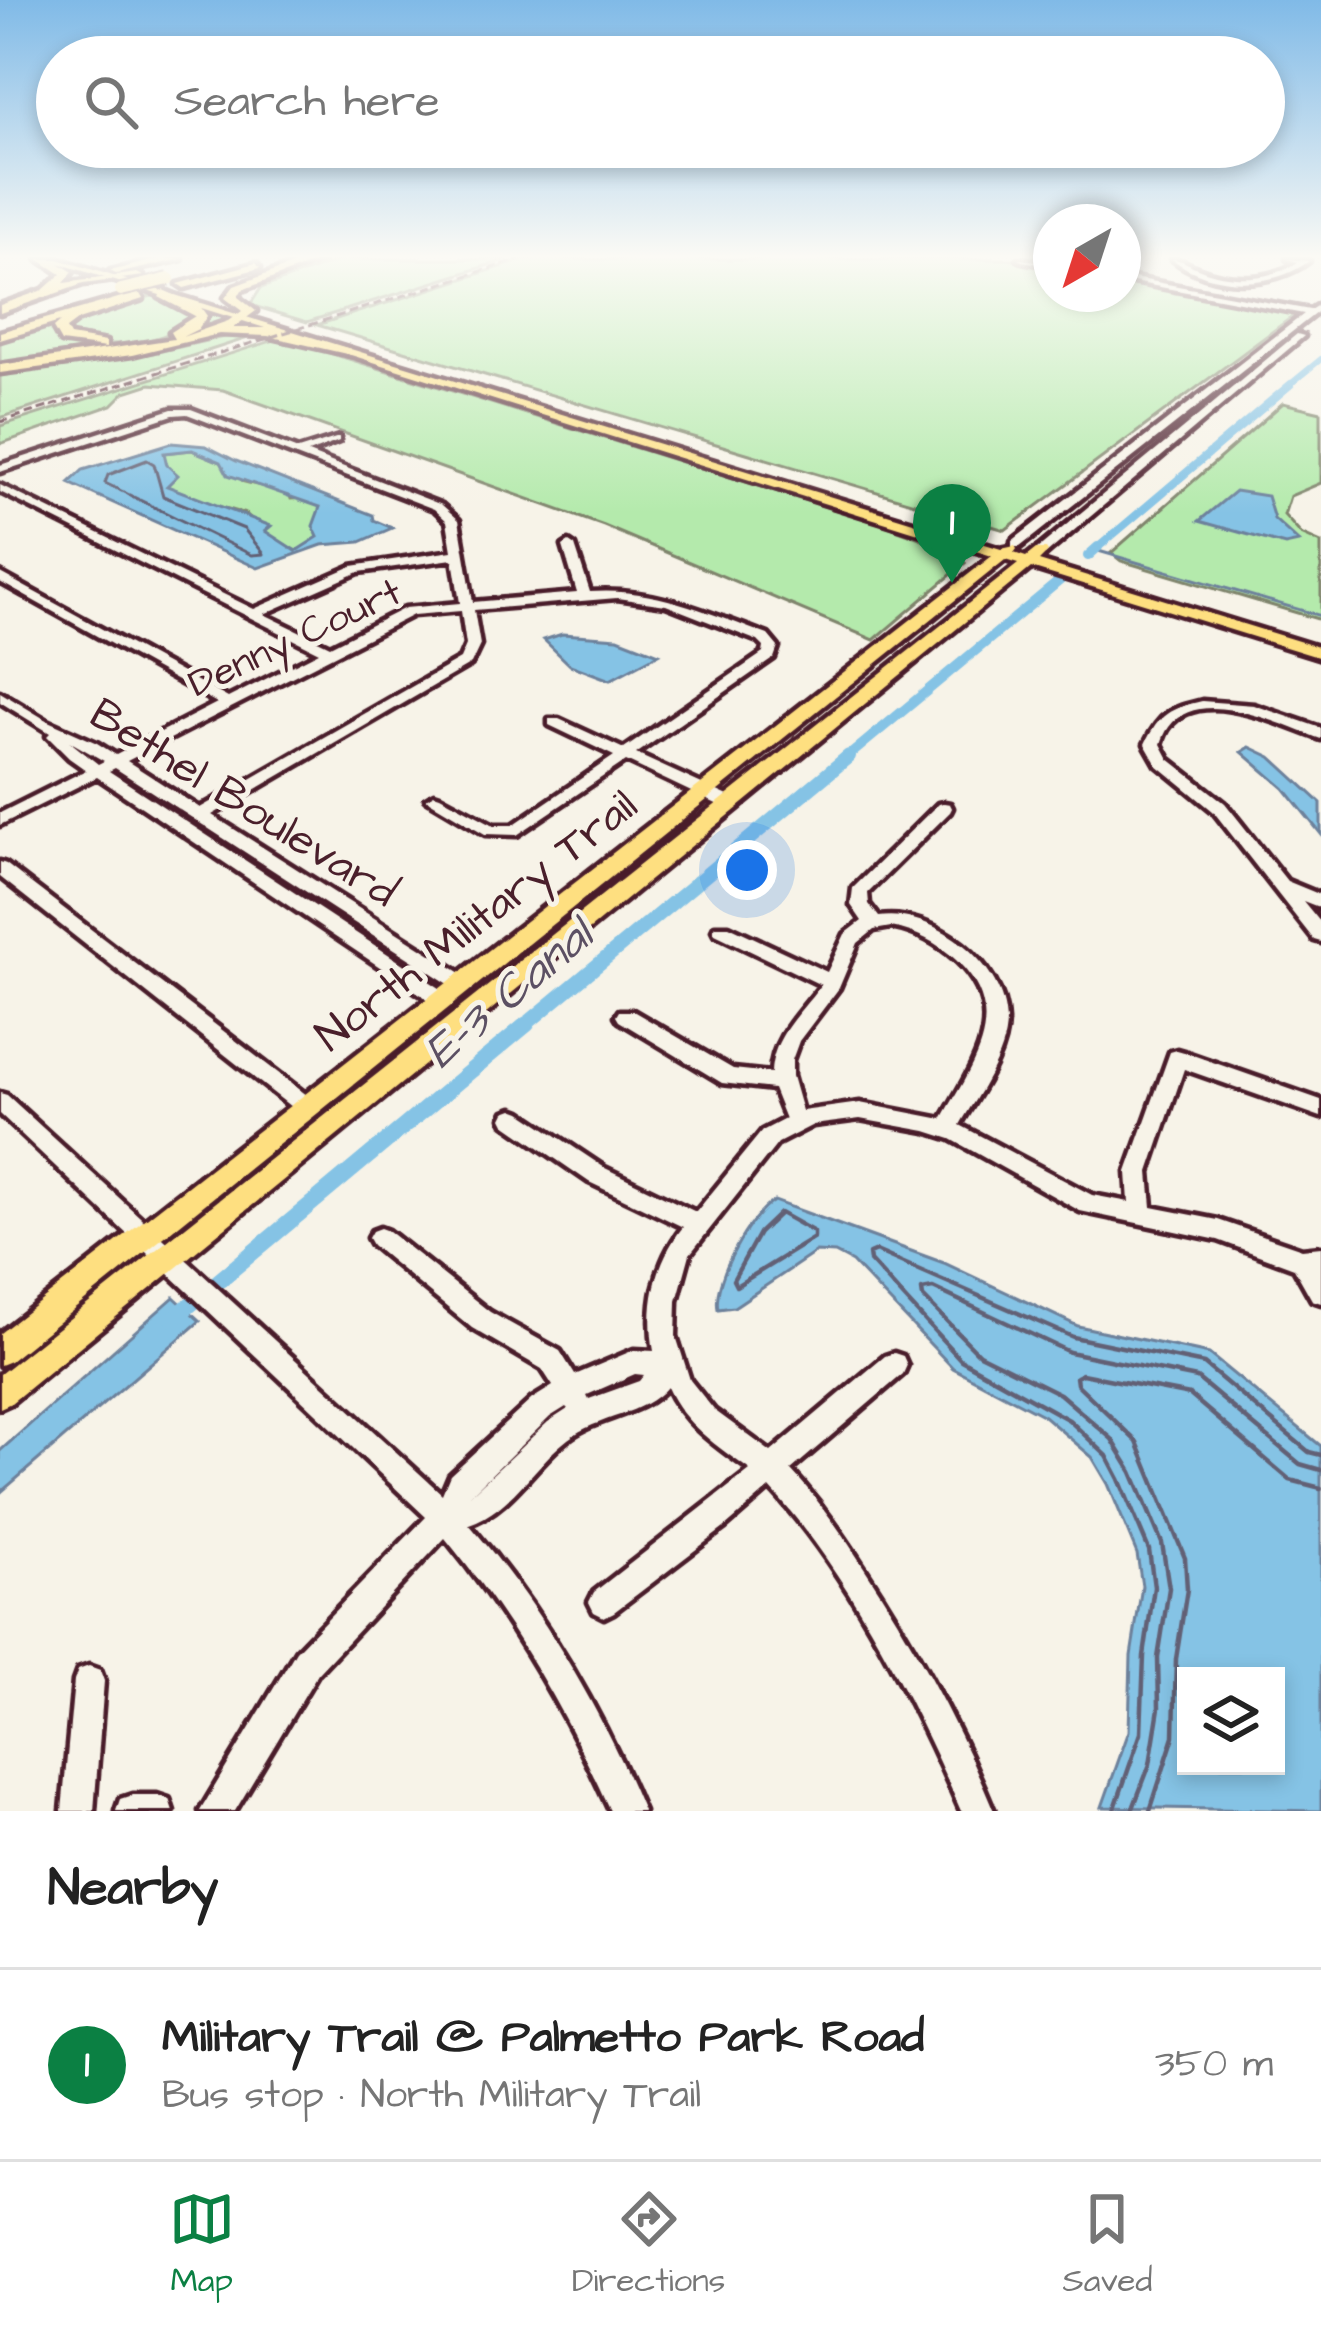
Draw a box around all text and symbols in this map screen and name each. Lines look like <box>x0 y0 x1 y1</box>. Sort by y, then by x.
search box <box>36 36 1285 168</box>
icon: search <box>78 69 144 135</box>
text: Search here <box>174 71 440 133</box>
north arrow <box>1033 204 1141 312</box>
pin: 1 <box>913 484 991 583</box>
street label: Denny Court <box>180 566 411 712</box>
street label: Bethel Boulevard <box>78 684 409 923</box>
street label: North Military Trail <box>303 776 651 1068</box>
your location <box>717 840 777 900</box>
water label: E-3 Canal <box>411 901 611 1084</box>
map controls <box>1177 1667 1285 1775</box>
button: layers <box>1177 1667 1285 1775</box>
text: Nearby <box>48 1854 218 1925</box>
text: Military Trail @ Palmetto Park Road <box>162 2007 924 2069</box>
text: 1 <box>85 2038 90 2092</box>
text: 350 m <box>1155 2038 1273 2092</box>
text: Bus stop · North Military Trail <box>162 2069 701 2123</box>
tab: Map <box>169 2186 235 2304</box>
tab: Directions <box>572 2186 725 2304</box>
tab: Saved <box>1062 2186 1152 2304</box>

